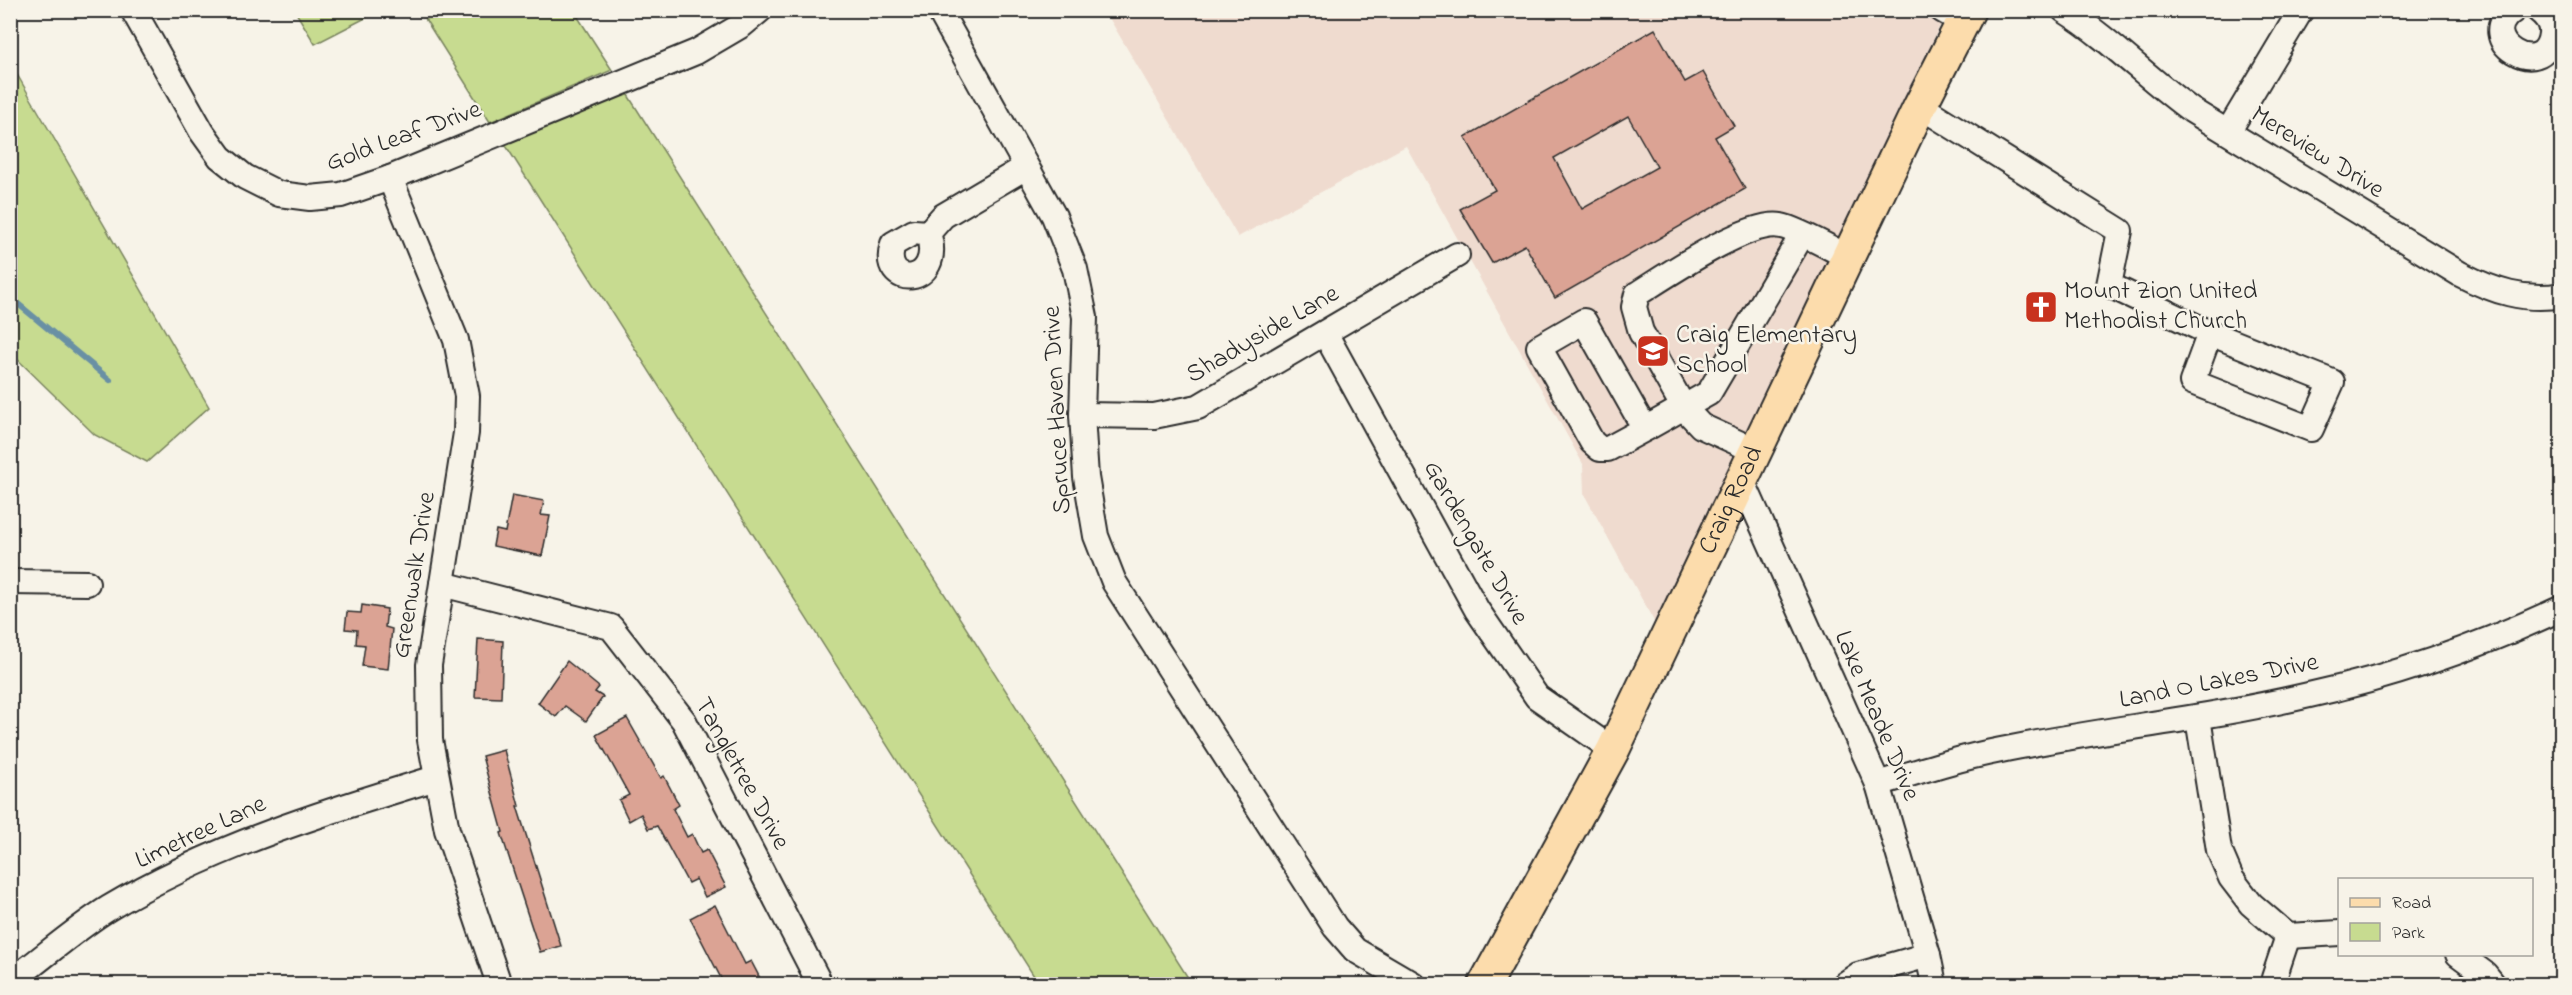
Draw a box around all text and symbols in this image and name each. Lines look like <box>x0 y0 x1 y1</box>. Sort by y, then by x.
street label: Gold Leaf Drive <box>321 91 487 183</box>
street label: Mereview Drive <box>2243 97 2392 209</box>
place label: Mount Zion United Methodist Church <box>2064 273 2258 341</box>
street label: Shadyside Lane <box>1179 276 1347 394</box>
church icon: Mount Zion United Methodist Church <box>2023 289 2059 325</box>
street label: Spruce Haven Drive <box>1034 305 1082 515</box>
place label: Craig Elementary School <box>1676 317 1857 385</box>
school or university icon: Craig Elementary School <box>1635 333 1671 369</box>
street label: Craig Road <box>1690 440 1774 561</box>
street label: Gardengate Drive <box>1412 454 1538 633</box>
street label: Greenwalk Drive <box>383 489 447 661</box>
street label: Lake Meade Drive <box>1823 625 1929 807</box>
street label: Land O Lakes Drive <box>2116 644 2322 720</box>
street label: Tangletree Drive <box>683 691 799 858</box>
street label: Limetree Lane <box>129 786 273 880</box>
legend <box>2338 878 2533 956</box>
text: Road <box>2392 891 2431 917</box>
text: Park <box>2392 921 2425 947</box>

